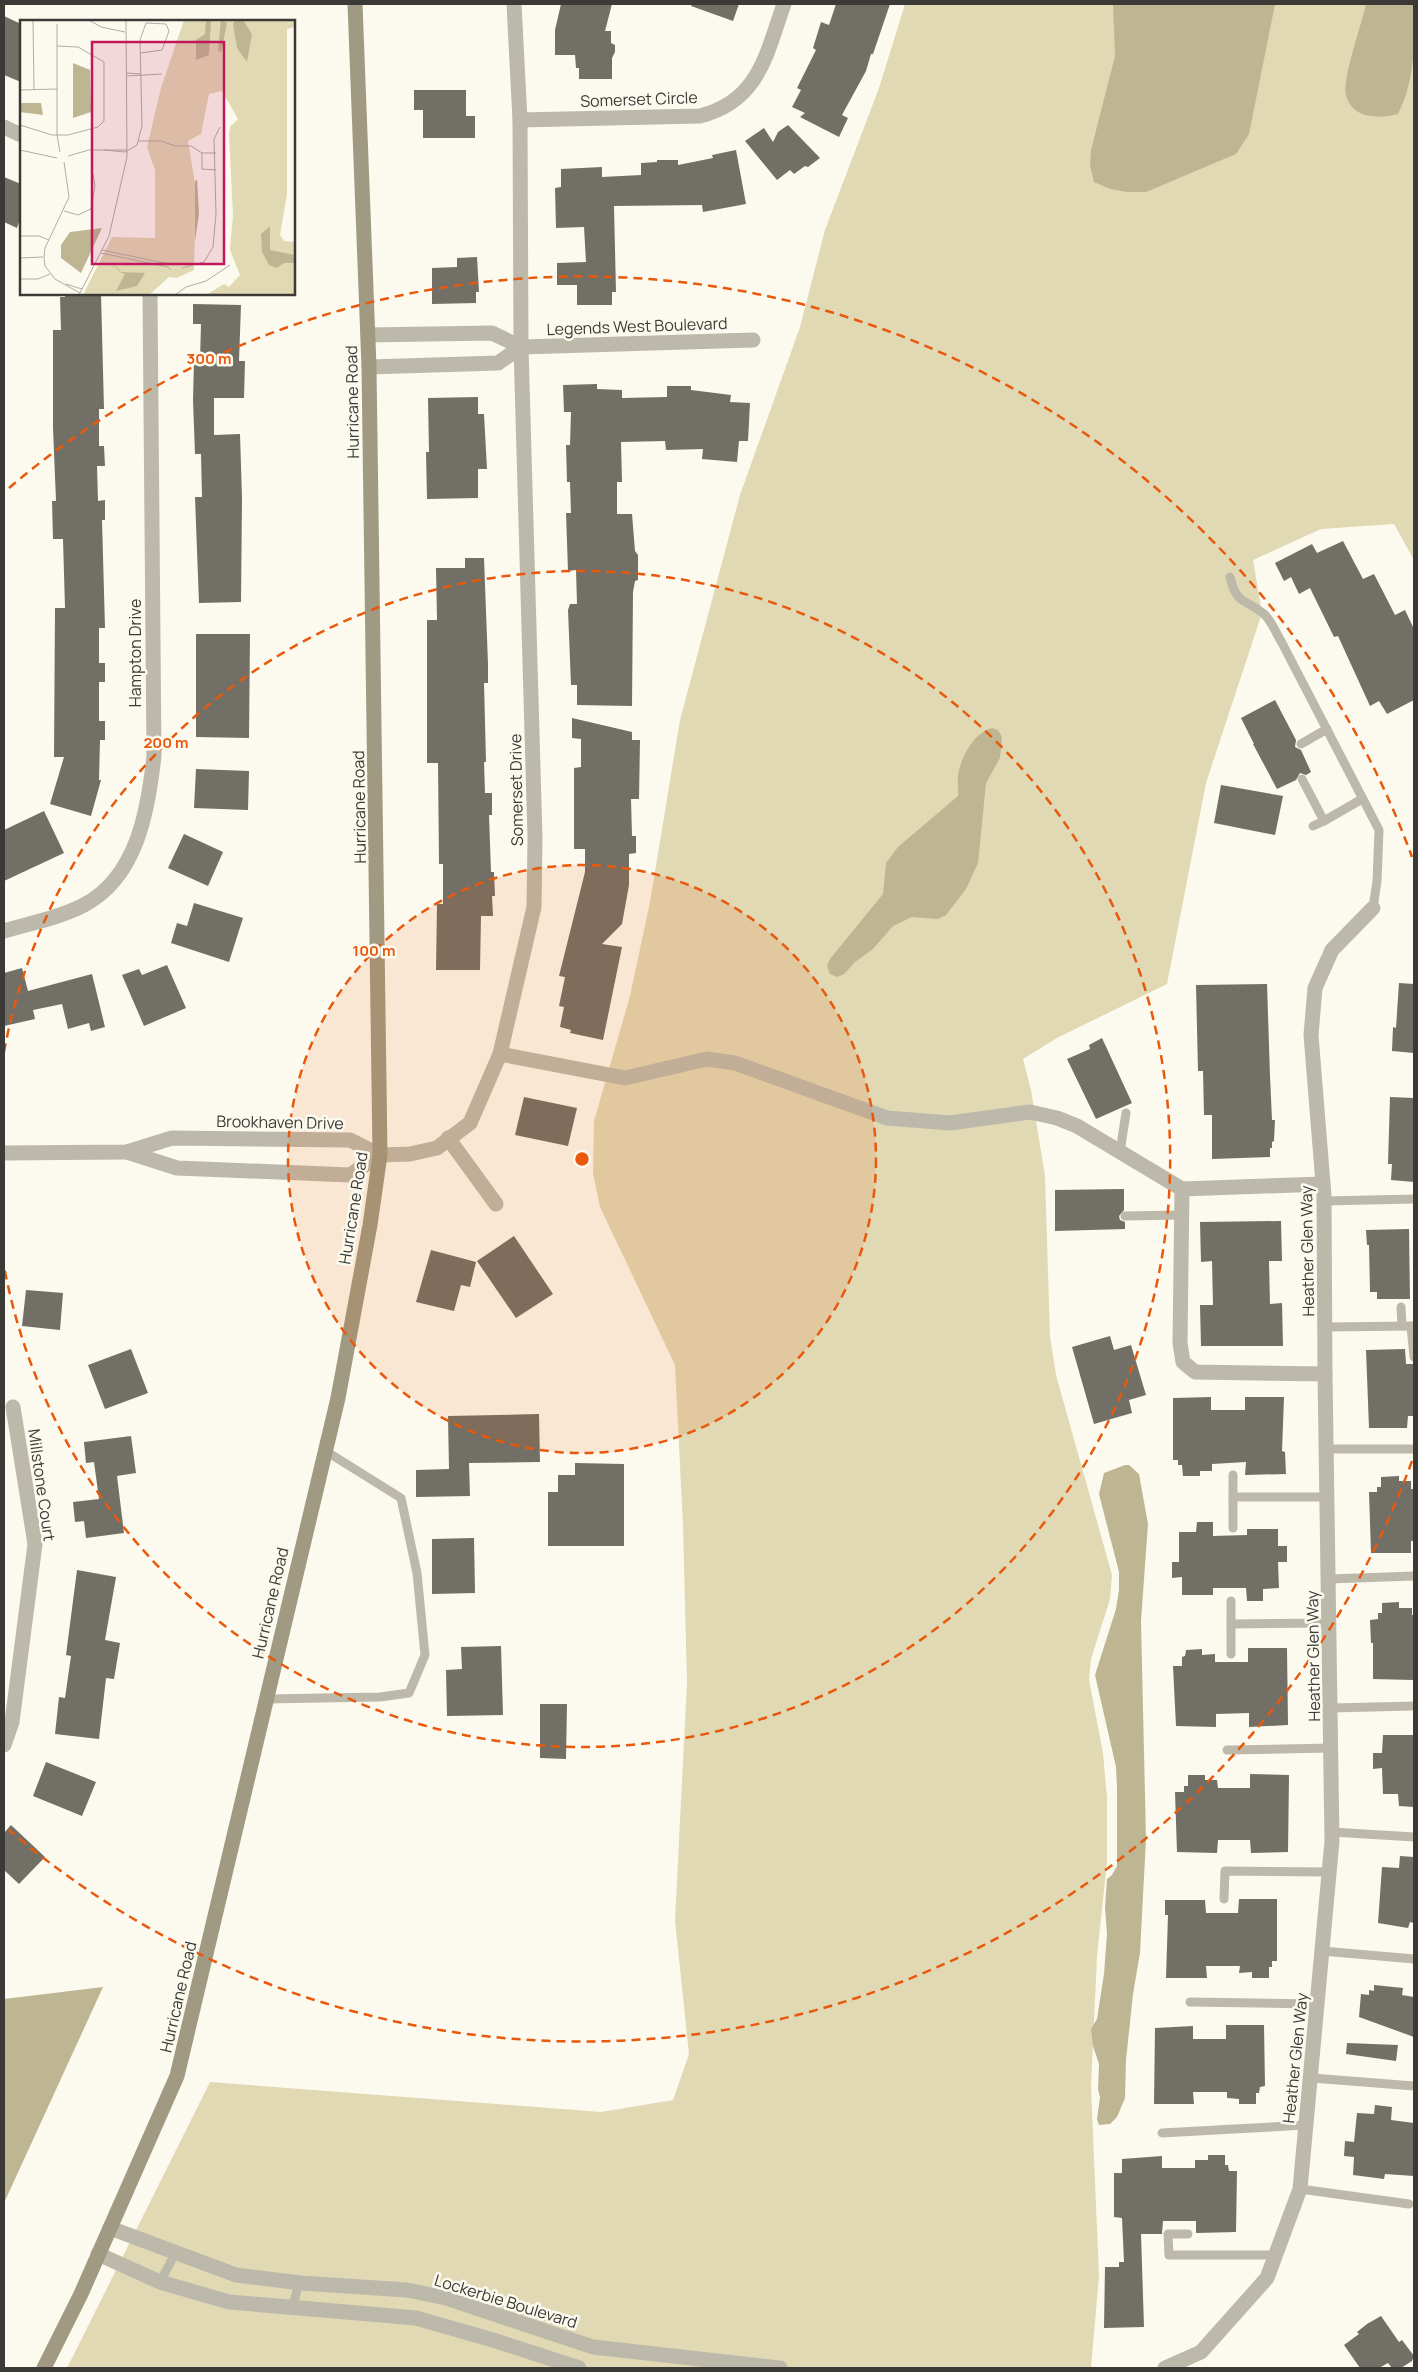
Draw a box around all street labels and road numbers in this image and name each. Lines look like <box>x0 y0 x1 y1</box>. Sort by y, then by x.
street label: Somerset Circle <box>580 86 698 112</box>
street label: Legends West Boulevard <box>546 312 728 340</box>
street label: Hurricane Road <box>340 345 364 459</box>
street label: Hampton Drive <box>124 599 146 707</box>
street label: Somerset Drive <box>504 734 528 846</box>
street label: Hurricane Road <box>347 750 371 864</box>
street label: Brookhaven Drive <box>216 1110 344 1134</box>
street label: Hurricane Road <box>333 1150 373 1266</box>
street label: Heather Glen Way <box>1295 1185 1319 1317</box>
street label: Millstone Court <box>23 1427 61 1543</box>
street label: Hurricane Road <box>247 1545 293 1661</box>
street label: Heather Glen Way <box>1301 1590 1325 1722</box>
street label: Hurricane Road <box>155 1939 201 2055</box>
street label: Heather Glen Way <box>1277 1991 1313 2124</box>
street label: Lockerbie Boulevard <box>432 2269 580 2333</box>

